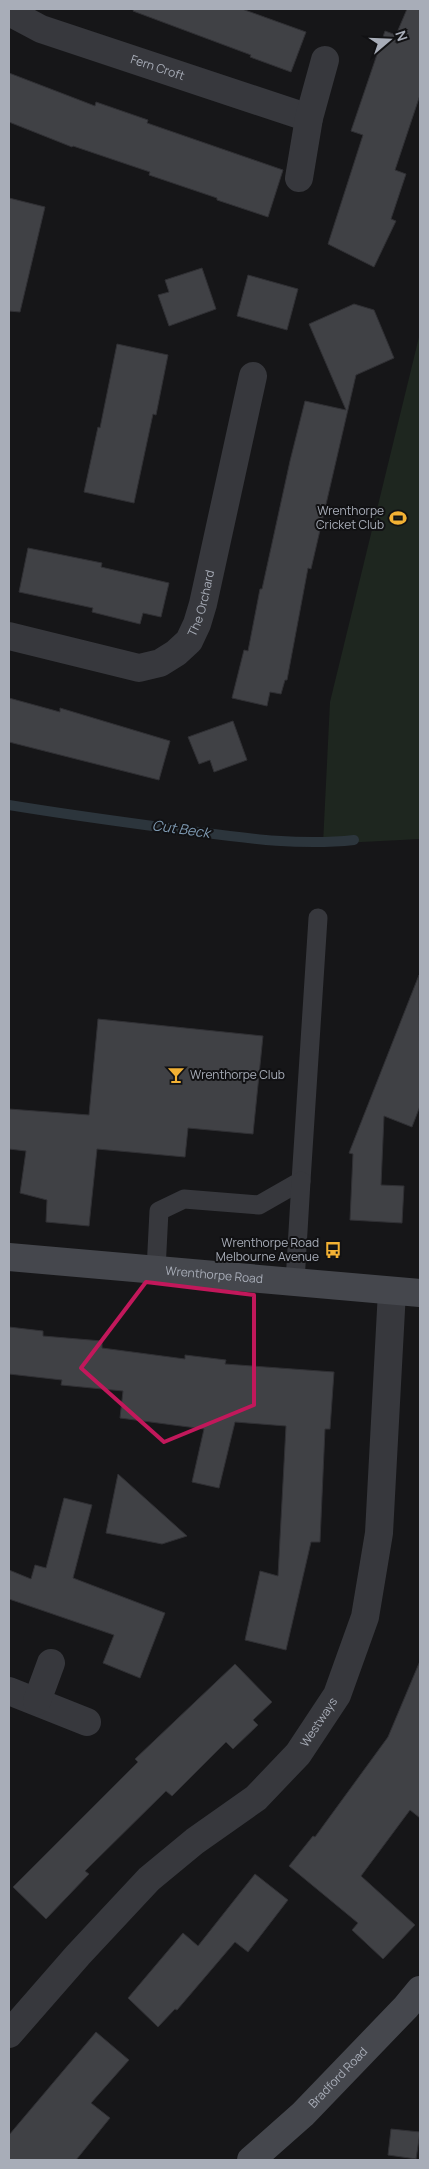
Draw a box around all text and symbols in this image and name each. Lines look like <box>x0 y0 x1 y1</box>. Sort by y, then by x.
north arrow <box>364 15 414 65</box>
text: N <box>391 28 412 43</box>
street label: Fern Croft <box>129 50 187 84</box>
place label: Wrenthorpe Cricket Club <box>316 502 384 533</box>
sports icon: Wrenthorpe Cricket Club <box>388 508 408 528</box>
street label: The Orchard <box>183 568 218 639</box>
water label: Cut Beck <box>151 815 213 842</box>
bar icon: Wrenthorpe Club <box>166 1065 186 1085</box>
place label: Wrenthorpe Club <box>190 1066 285 1083</box>
place label: Wrenthorpe Road Melbourne Avenue <box>216 1234 319 1265</box>
bus stop icon: Wrenthorpe Road Melbourne Avenue <box>323 1240 343 1260</box>
street label: Wrenthorpe Road <box>165 1262 264 1287</box>
street label: Westways <box>296 1694 341 1750</box>
street label: Bradford Road <box>304 2043 371 2111</box>

